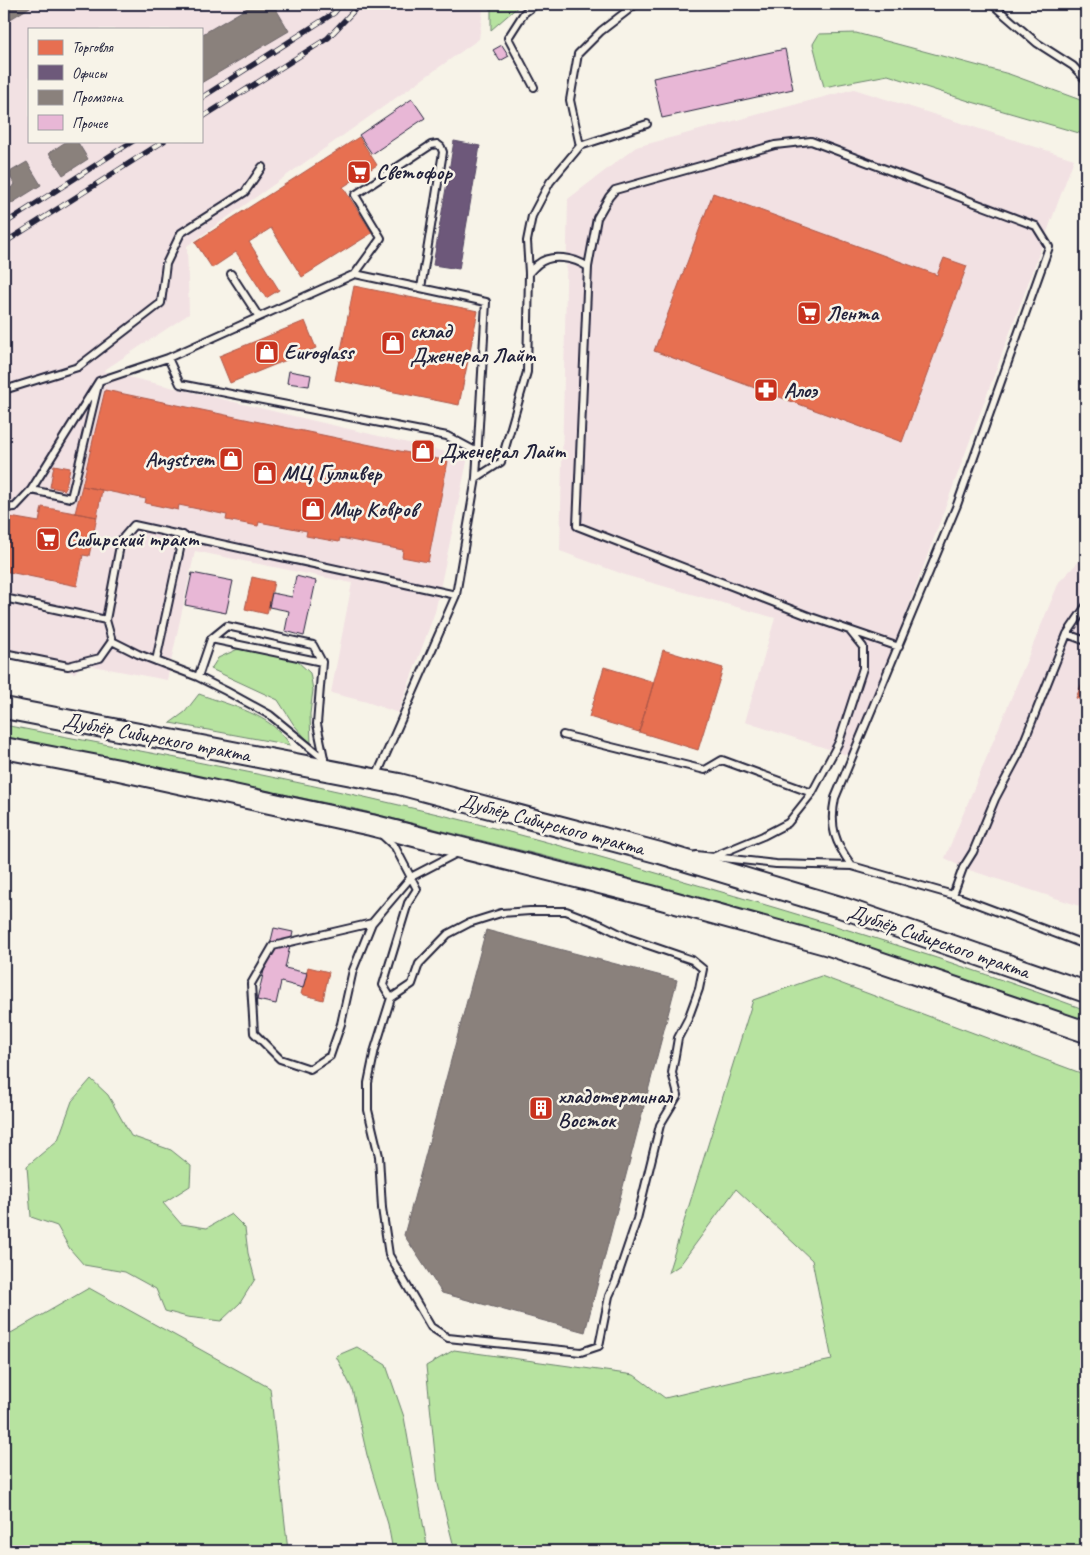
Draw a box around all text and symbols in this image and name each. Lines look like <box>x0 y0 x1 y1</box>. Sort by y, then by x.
legend <box>28 28 202 142</box>
text: Торговля <box>72 38 115 57</box>
text: Офисы <box>72 64 107 83</box>
text: Промзона <box>72 88 124 107</box>
text: Прочее <box>72 114 108 133</box>
supermarket icon: Светофор <box>346 159 372 185</box>
place label: Светофор <box>376 159 454 185</box>
supermarket icon: Лента <box>796 300 822 326</box>
place label: Лента <box>826 300 880 326</box>
place label: склад Дженерал Лайт <box>410 318 537 368</box>
shop icon: склад Дженерал Лайт <box>380 330 406 356</box>
shop icon: Euroglass <box>254 339 280 365</box>
place label: Euroglass <box>284 339 356 365</box>
pharmacy icon: Алоэ <box>753 377 779 403</box>
place label: Алоэ <box>784 377 818 403</box>
shop icon: Дженерал Лайт <box>410 438 436 464</box>
place label: Дженерал Лайт <box>440 438 567 464</box>
place label: Angstrem <box>145 446 215 472</box>
shop icon: Angstrem <box>218 446 244 472</box>
shop icon: МЦ Гулливер <box>252 460 278 486</box>
place label: МЦ Гулливер <box>282 460 383 486</box>
shop icon: Мир Ковров <box>300 496 326 522</box>
place label: Мир Ковров <box>330 496 422 522</box>
supermarket icon: Сибирский тракт <box>35 526 61 552</box>
place label: Сибирский тракт <box>66 526 200 552</box>
street label: Дублёр Сибирского тракта <box>61 706 255 768</box>
street label: Дублёр Сибирского тракта <box>457 787 649 862</box>
street label: Дублёр Сибирского тракта <box>845 898 1035 985</box>
place label: хладотерминал Восток <box>558 1083 674 1133</box>
building icon: хладотерминал Восток <box>528 1095 554 1121</box>

